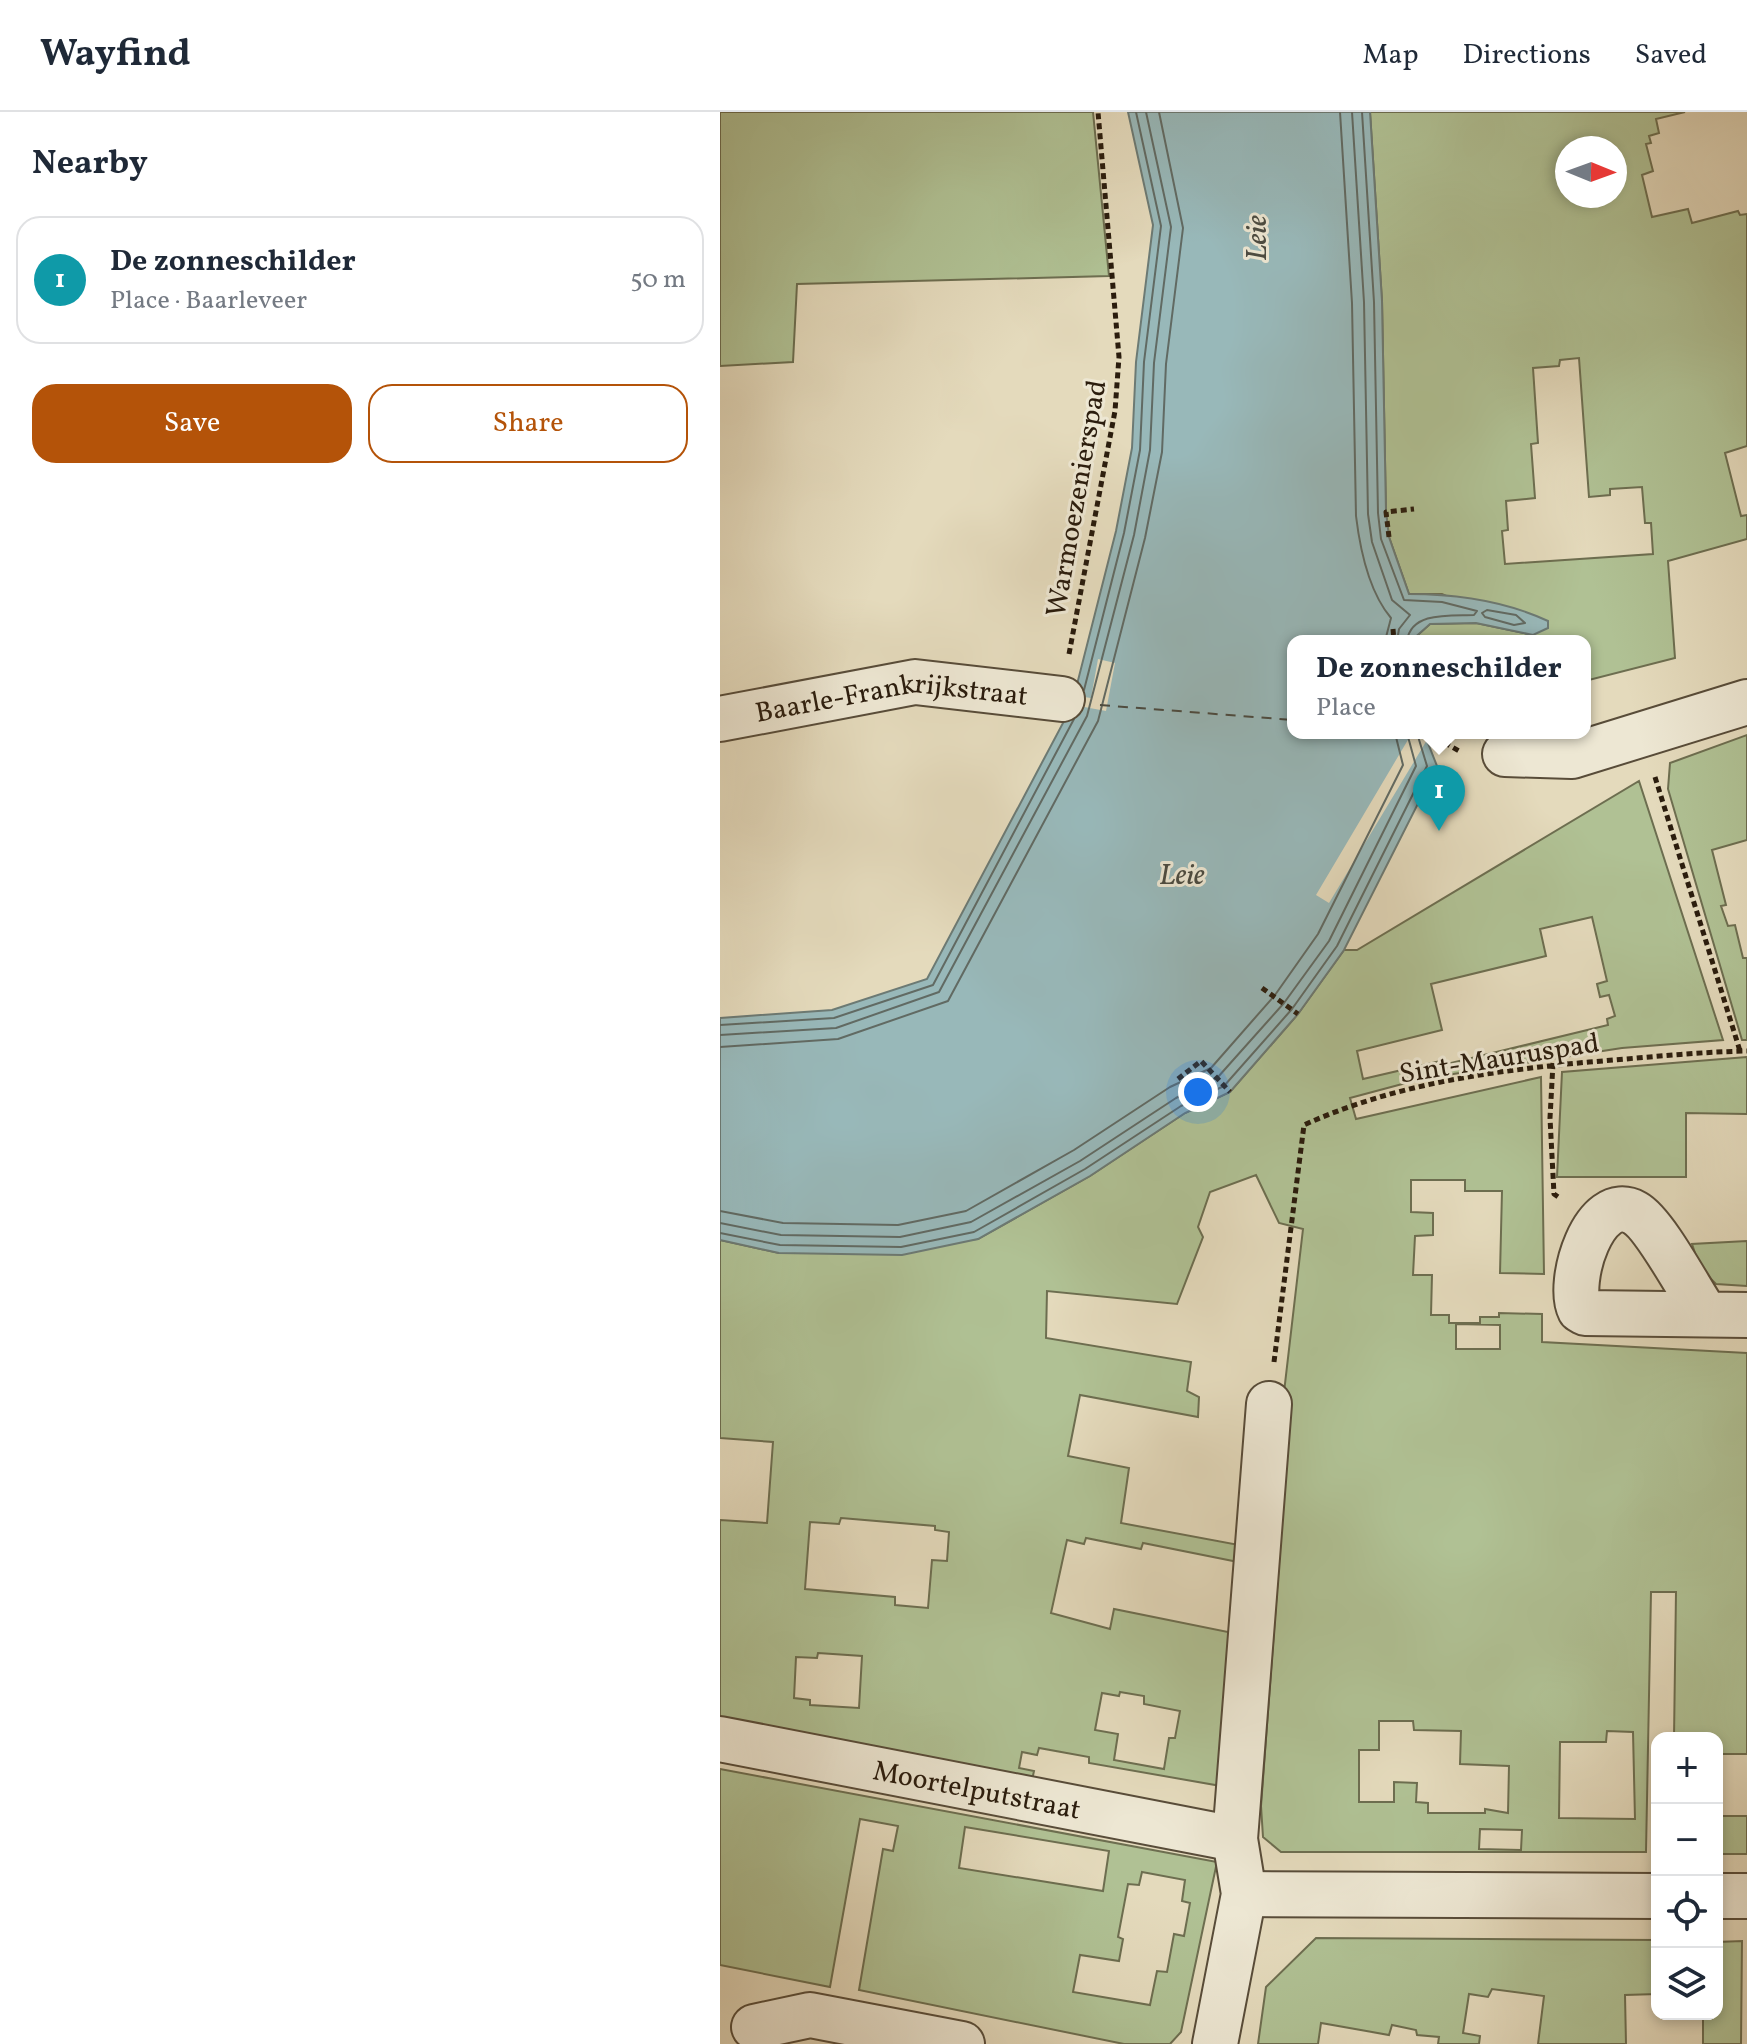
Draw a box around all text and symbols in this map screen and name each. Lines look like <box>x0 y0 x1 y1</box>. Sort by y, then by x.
text: Wayfind <box>40 29 191 82</box>
text: Map <box>1363 36 1419 75</box>
text: Directions <box>1463 36 1591 75</box>
text: Saved <box>1635 36 1707 75</box>
north arrow <box>1555 136 1627 208</box>
text: Nearby <box>32 141 148 188</box>
water label: Leie <box>1237 215 1279 261</box>
text: De zonneschilder <box>110 241 356 283</box>
text: 1 <box>55 262 65 298</box>
text: 50 m <box>630 262 686 298</box>
text: Place · Baarleveer <box>110 283 307 319</box>
street label: Warmoezenierspad <box>1037 377 1118 620</box>
button: Save <box>32 384 352 463</box>
button: Share <box>368 384 688 463</box>
popup <box>1287 635 1591 739</box>
text: De zonneschilder <box>1316 648 1562 690</box>
street label: Baarle-Frankrijkstraat <box>752 665 1030 734</box>
text: Place <box>1316 690 1376 726</box>
pin: 1 <box>1413 765 1465 831</box>
water label: Leie <box>1159 855 1205 897</box>
street label: Sint-Mauruspad <box>1397 1024 1602 1095</box>
your location <box>1178 1072 1218 1112</box>
map controls <box>1651 1732 1723 2020</box>
button: + <box>1651 1732 1723 1804</box>
street label: Moortelputstraat <box>870 1752 1084 1831</box>
button: − <box>1651 1804 1723 1876</box>
button: locate <box>1651 1876 1723 1948</box>
button: layers <box>1651 1948 1723 2020</box>

